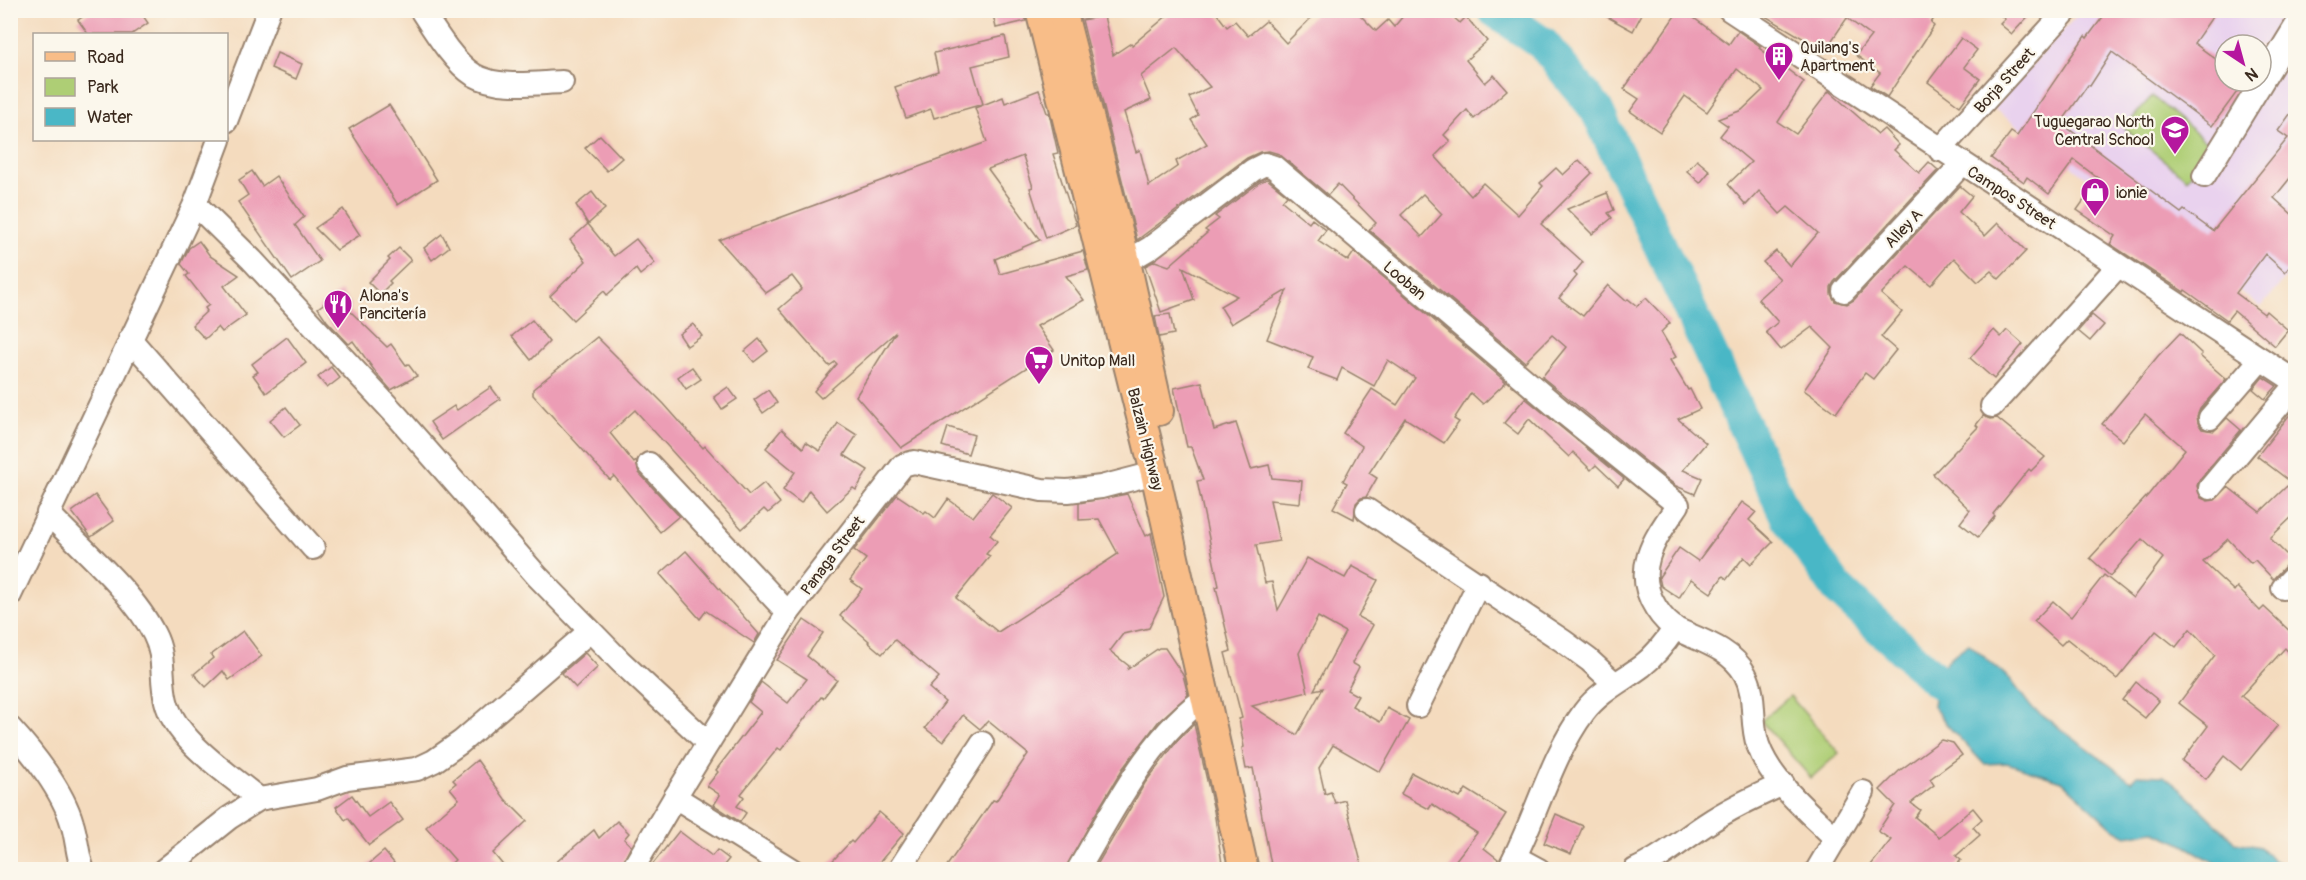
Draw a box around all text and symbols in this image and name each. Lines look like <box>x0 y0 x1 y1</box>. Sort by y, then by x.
legend <box>33 33 228 141</box>
north arrow <box>2213 33 2273 93</box>
place label: Quilang's Apartment <box>1800 38 1875 76</box>
building icon: Quilang's Apartment <box>1763 40 1795 82</box>
street label: Borja Street <box>1970 43 2040 118</box>
text: Road <box>87 46 124 69</box>
text: N <box>2241 63 2261 86</box>
text: Park <box>87 76 119 99</box>
text: Water <box>87 106 133 129</box>
place label: Tuguegarao North Central School <box>2034 112 2154 150</box>
school or university icon: Tuguegarao North Central School <box>2159 114 2191 156</box>
street label: Campos Street <box>1963 162 2060 234</box>
shop icon: ionie <box>2079 176 2111 218</box>
place label: ionie <box>2116 183 2147 203</box>
street label: Alley A <box>1881 205 1927 253</box>
street label: Looban <box>1379 257 1430 305</box>
place label: Alona's Pancitería <box>359 286 426 324</box>
restaurant icon: Alona's Pancitería <box>322 288 354 330</box>
supermarket icon: Unitop Mall <box>1023 344 1055 386</box>
place label: Unitop Mall <box>1060 351 1135 371</box>
street label: Balzain Highway <box>1123 386 1167 493</box>
street label: Panaga Street <box>797 512 869 599</box>

